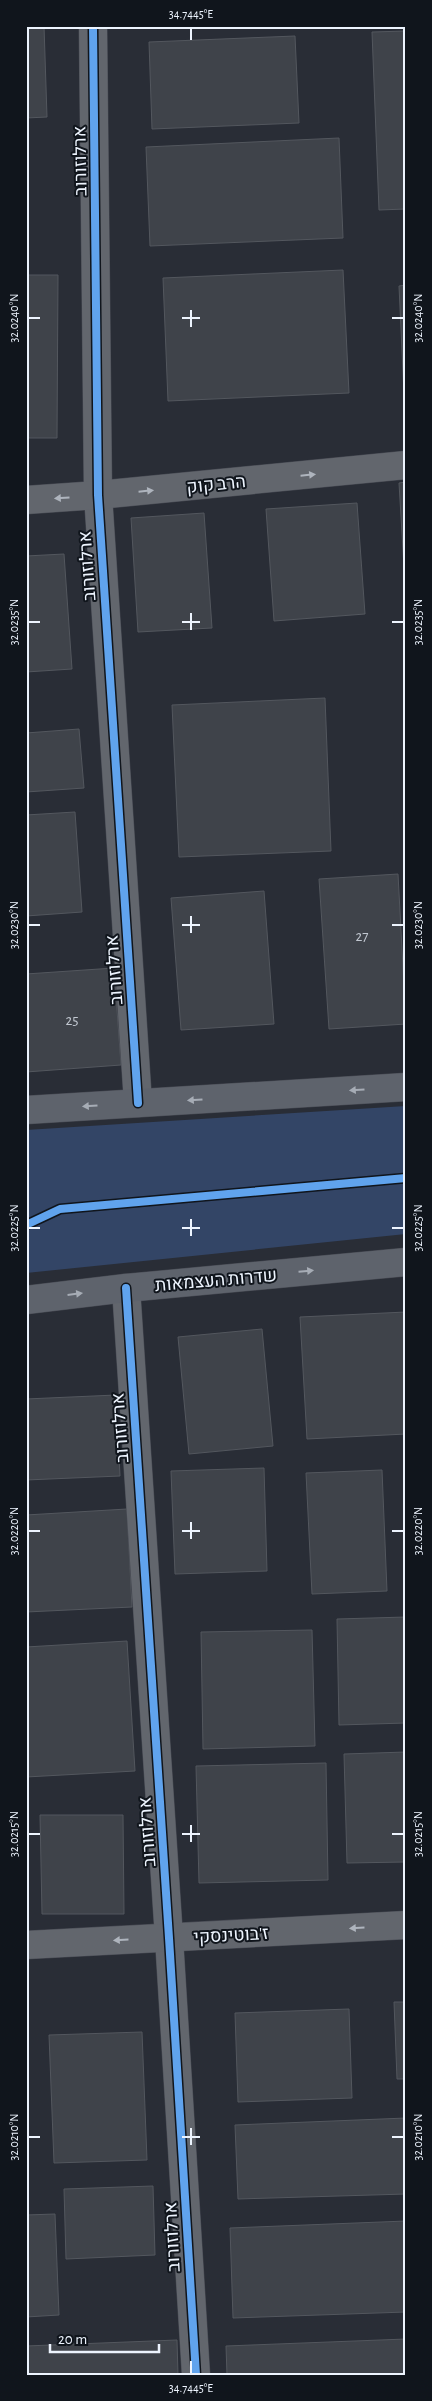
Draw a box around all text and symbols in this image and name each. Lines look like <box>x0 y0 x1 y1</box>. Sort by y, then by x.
text: 34.7445°E <box>169 8 213 20</box>
street label: ארלוזורוב <box>71 126 91 196</box>
text: 32.0240°N <box>8 294 20 342</box>
text: 32.0240°N <box>412 294 424 342</box>
one-way arrow <box>300 471 316 479</box>
street label: הרב קוק <box>186 473 247 497</box>
one-way arrow <box>138 487 154 495</box>
one-way arrow <box>54 494 70 502</box>
street label: ארלוזורוב <box>77 530 99 602</box>
text: 32.0235°N <box>8 599 20 645</box>
text: 32.0235°N <box>412 599 424 645</box>
text: 32.0230°N <box>8 901 20 949</box>
text: 32.0230°N <box>412 901 424 949</box>
house number: 27 <box>355 929 369 944</box>
street label: ארלוזורוב <box>104 934 126 1006</box>
house number: 25 <box>65 1013 79 1028</box>
one-way arrow <box>349 1086 365 1094</box>
one-way arrow <box>187 1096 203 1104</box>
one-way arrow <box>81 1103 97 1111</box>
text: 32.0225°N <box>8 1204 20 1252</box>
text: 32.0225°N <box>412 1204 424 1252</box>
street label: שדרות העצמאות <box>154 1267 278 1295</box>
one-way arrow <box>298 1267 314 1275</box>
one-way arrow <box>67 1290 83 1298</box>
street label: ארלוזורוב <box>110 1392 132 1464</box>
text: 32.0220°N <box>8 1507 20 1555</box>
text: 32.0220°N <box>412 1507 424 1555</box>
street label: ארלוזורוב <box>137 1796 159 1868</box>
text: 32.0215°N <box>8 1811 20 1857</box>
text: 32.0215°N <box>412 1811 424 1857</box>
one-way arrow <box>349 1924 365 1932</box>
street label: ז'בוטינסקי <box>193 1925 269 1947</box>
one-way arrow <box>112 1937 128 1945</box>
text: 32.0210°N <box>8 2113 20 2161</box>
text: 32.0210°N <box>412 2113 424 2161</box>
street label: ארלוזורוב <box>162 2201 184 2272</box>
scale bar <box>50 2321 159 2353</box>
text: 20 m <box>58 2332 87 2347</box>
text: 34.7445°E <box>169 2382 213 2394</box>

